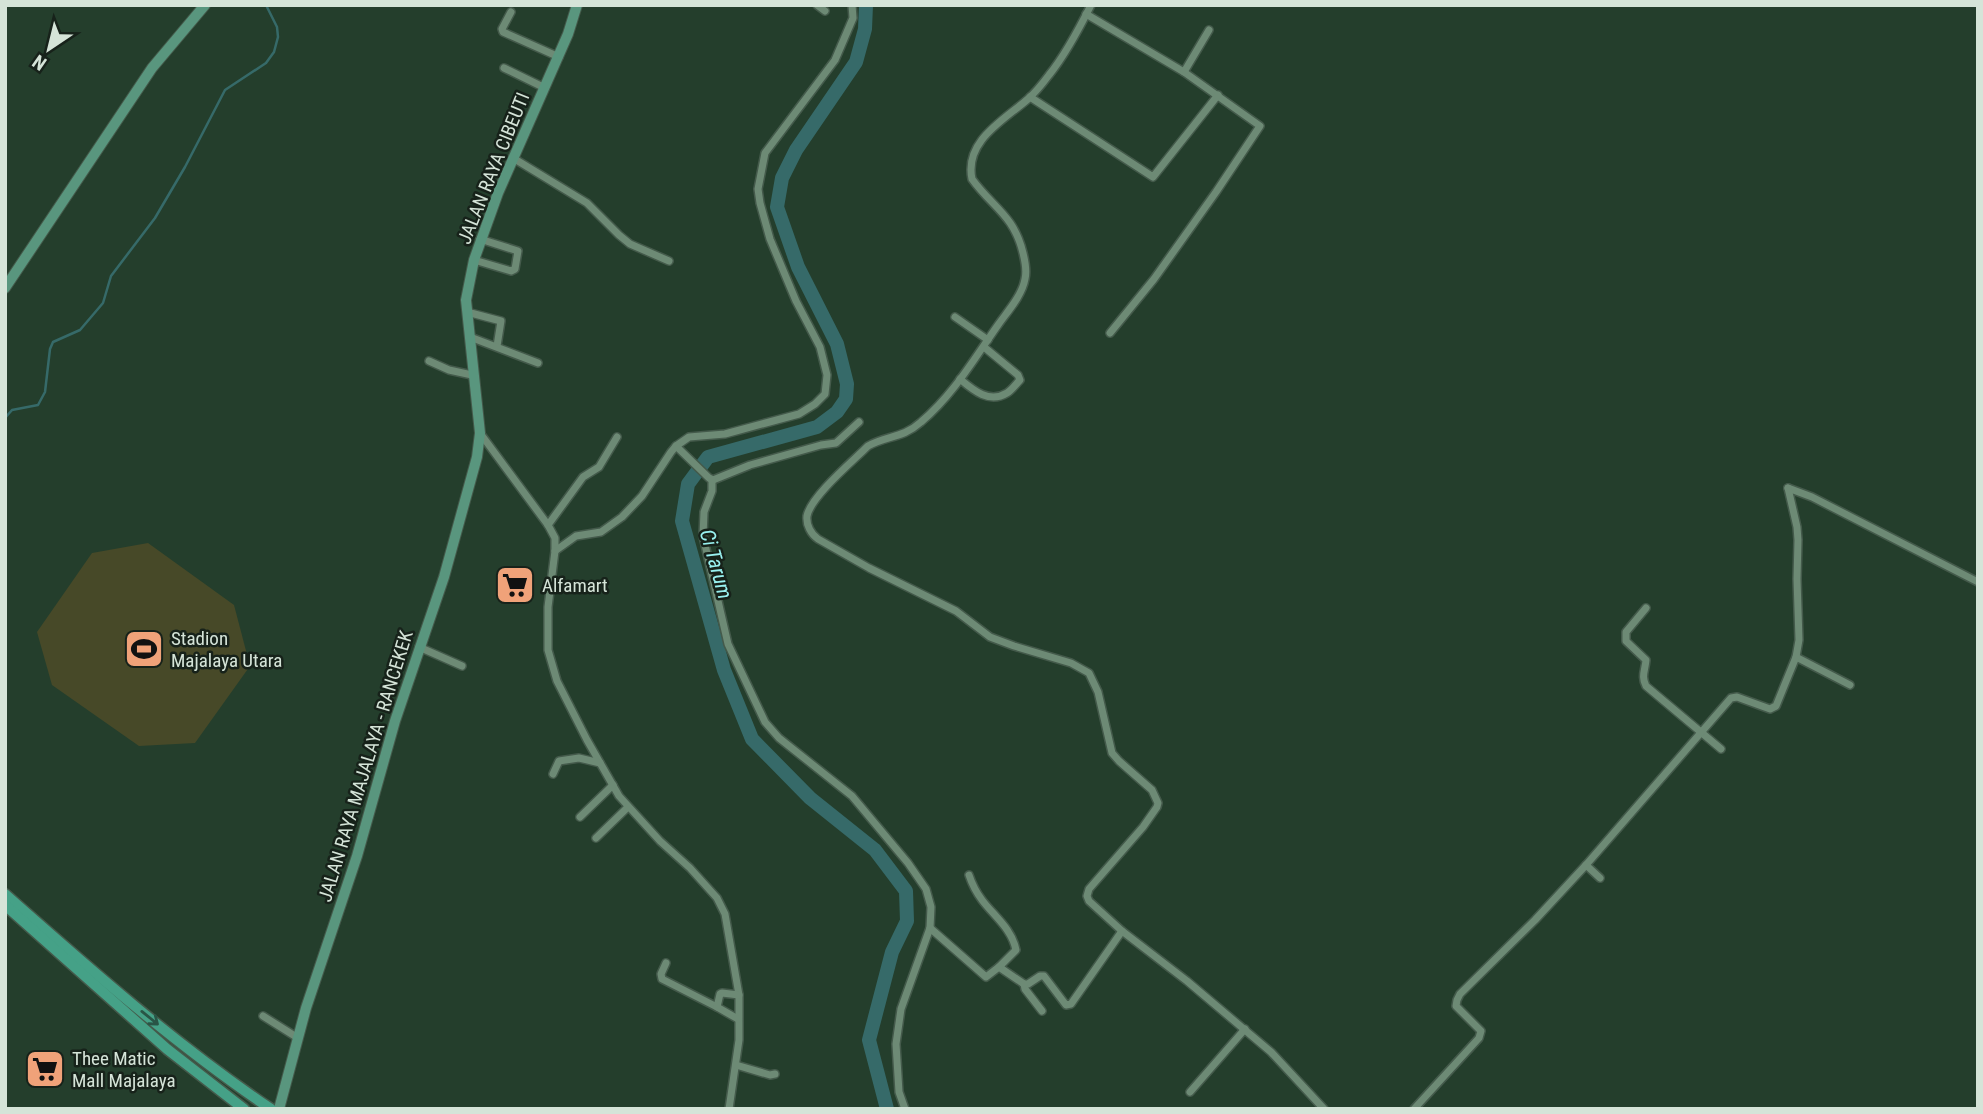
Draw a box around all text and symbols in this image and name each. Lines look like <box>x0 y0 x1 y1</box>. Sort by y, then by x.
north arrow <box>14 14 84 84</box>
text: N <box>28 50 51 75</box>
street label: JALAN RAYA CIBEUTI <box>453 89 534 247</box>
water label: Ci Tarum <box>695 526 737 602</box>
supermarket icon: Alfamart <box>494 564 536 606</box>
place label: Alfamart <box>542 574 608 597</box>
place label: Stadion Majalaya Utara <box>171 627 282 672</box>
street label: JALAN RAYA MAJALAYA - RANCEKEK <box>313 627 418 904</box>
sports icon: Stadion Majalaya Utara <box>123 628 165 670</box>
one-way arrow <box>140 1011 158 1026</box>
place label: Thee Matic Mall Majalaya <box>72 1047 176 1092</box>
supermarket icon: Thee Matic Mall Majalaya <box>24 1048 66 1090</box>

